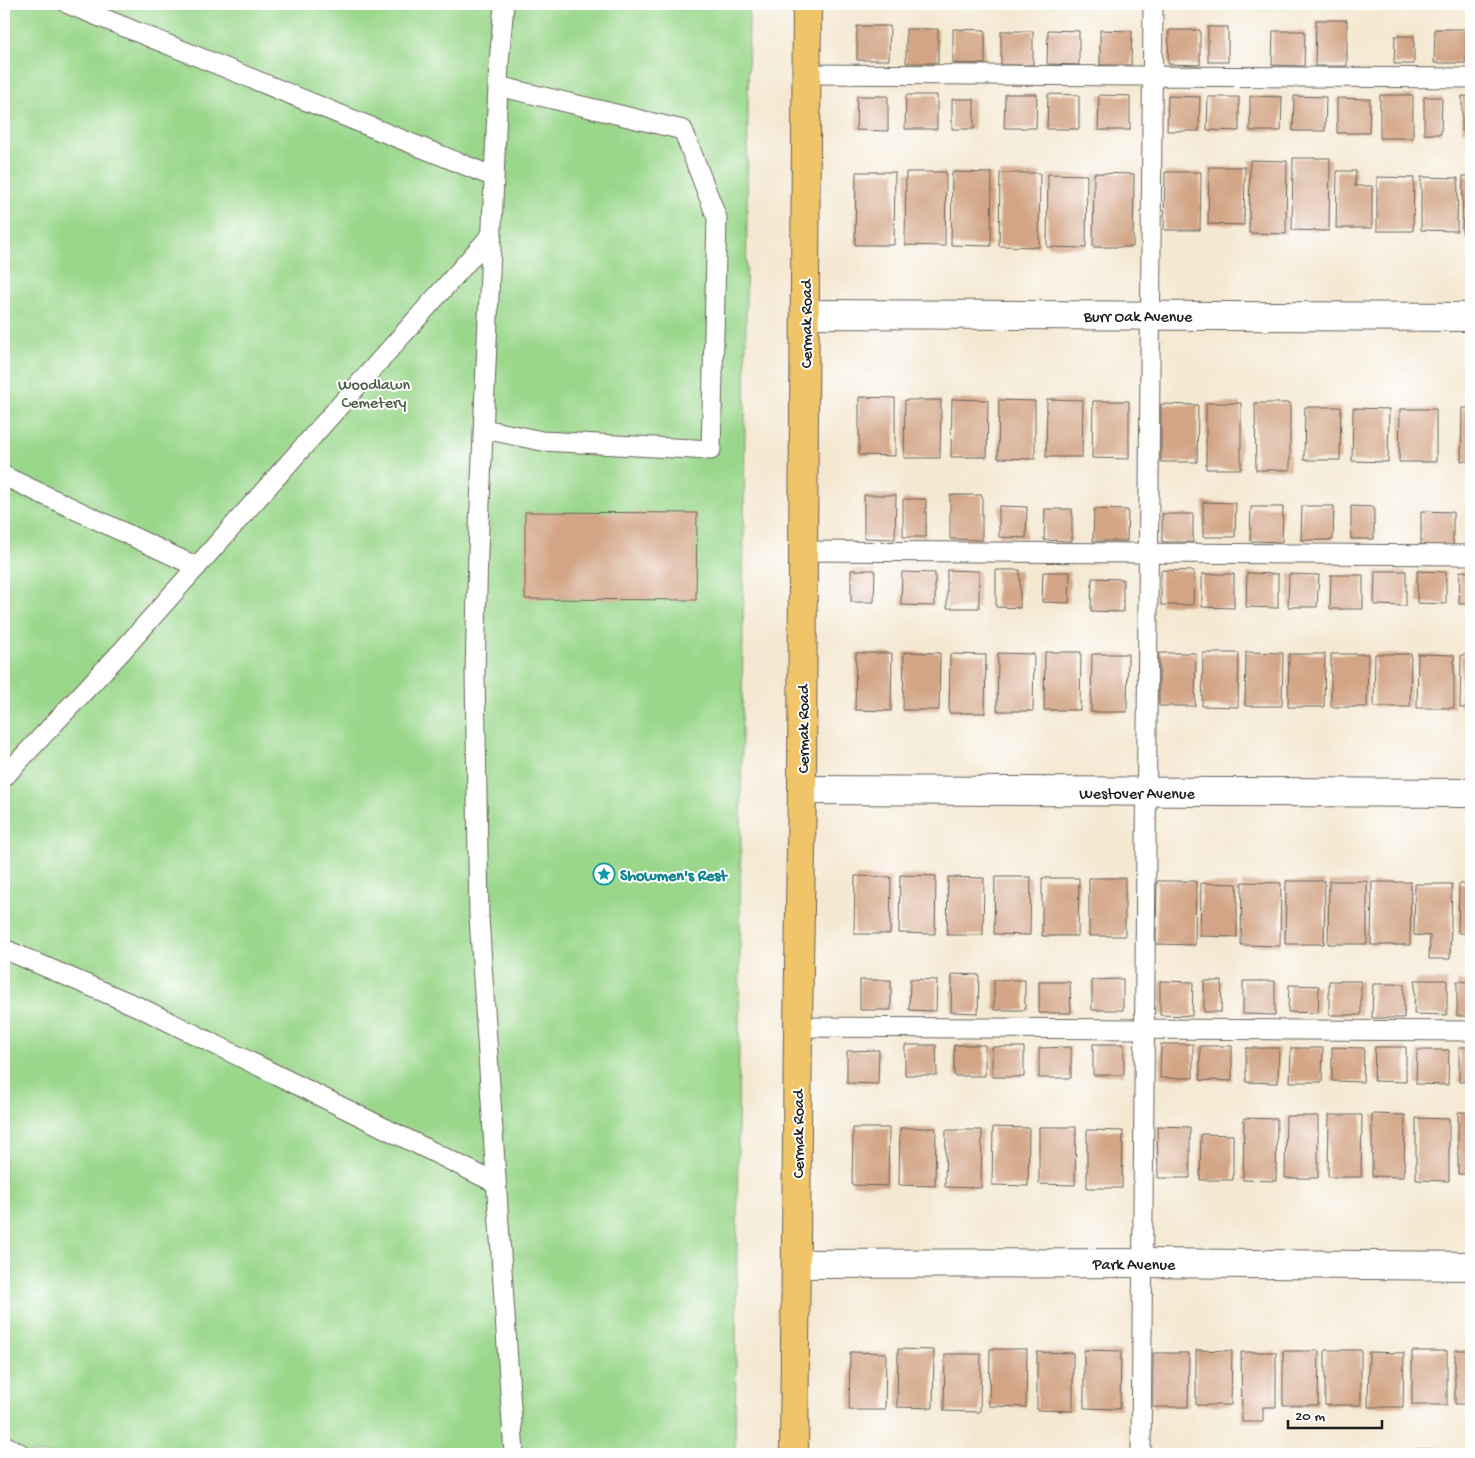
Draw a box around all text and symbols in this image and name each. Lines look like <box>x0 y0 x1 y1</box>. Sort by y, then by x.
street label: Cermak Road <box>799 278 818 368</box>
street label: Burr Oak Avenue <box>1083 309 1193 328</box>
park label: Woodlawn Cemetery <box>338 377 410 414</box>
street label: Cermak Road <box>796 683 815 773</box>
street label: Westover Avenue <box>1079 786 1195 805</box>
place icon: Showmen's Rest <box>592 862 616 886</box>
place label: Showmen's Rest <box>620 868 728 887</box>
street label: Cermak Road <box>791 1088 810 1178</box>
street label: Park Avenue <box>1092 1257 1176 1276</box>
scale bar <box>1288 1398 1381 1430</box>
text: 20 m <box>1295 1408 1325 1426</box>

